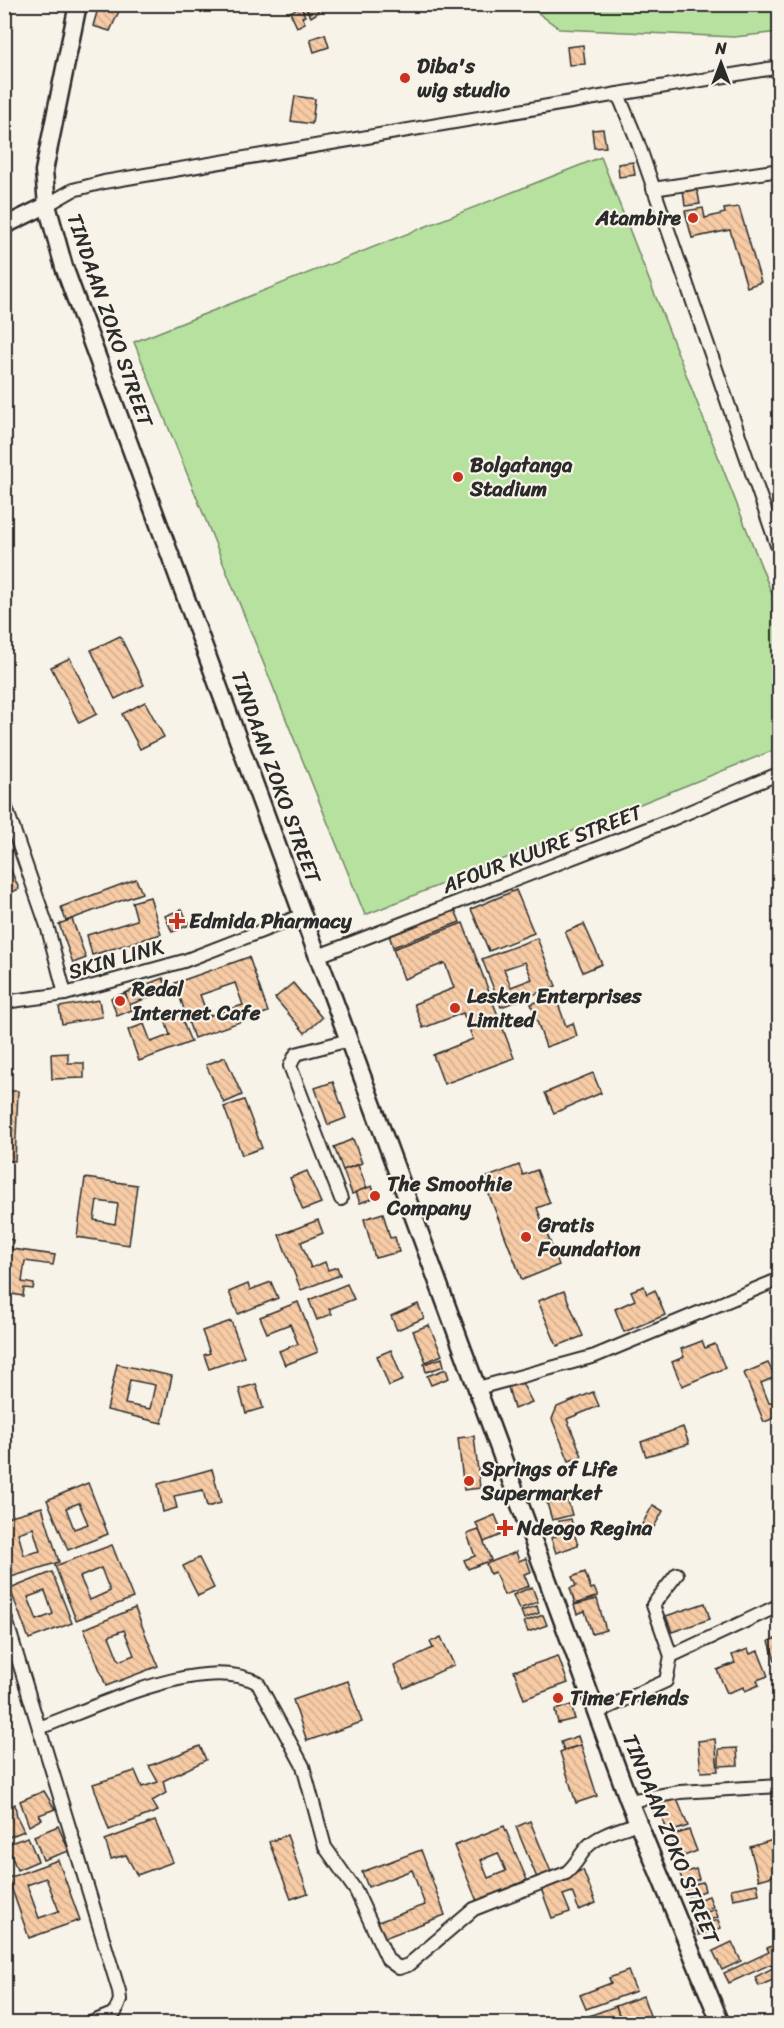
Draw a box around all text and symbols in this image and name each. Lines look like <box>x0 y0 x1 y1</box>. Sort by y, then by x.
north arrow <box>691 33 751 93</box>
text: N <box>714 34 727 63</box>
place label: Diba's wig studio <box>417 47 510 109</box>
marker: Diba's wig studio <box>398 71 412 85</box>
place label: Atambire <box>595 199 682 237</box>
street label: TINDAAN ZOKO STREET <box>56 208 165 433</box>
marker: Atambire <box>686 211 700 225</box>
place label: Bolgatanga Stadium <box>469 446 573 508</box>
marker: Bolgatanga Stadium <box>451 470 465 484</box>
street label: TINDAAN ZOKO STREET <box>220 665 333 890</box>
street label: AFOUR KUURE STREET <box>436 793 649 905</box>
place label: Edmida Pharmacy <box>189 902 353 940</box>
marker: Edmida Pharmacy <box>170 914 184 928</box>
street label: SKIN LINK <box>64 927 169 991</box>
place label: Redal Internet Cafe <box>131 970 261 1032</box>
place label: Lesken Enterprises Limited <box>467 977 643 1039</box>
marker: Redal Internet Cafe <box>113 994 127 1008</box>
marker: Lesken Enterprises Limited <box>448 1001 462 1015</box>
place label: The Smoothie Company <box>386 1165 513 1227</box>
marker: The Smoothie Company <box>368 1189 382 1203</box>
place label: Gratis Foundation <box>537 1206 641 1268</box>
marker: Gratis Foundation <box>519 1230 533 1244</box>
place label: Springs of Life Supermarket <box>480 1450 618 1512</box>
marker: Springs of Life Supermarket <box>462 1474 476 1488</box>
place label: Ndeogo Regina <box>516 1509 653 1547</box>
marker: Ndeogo Regina <box>498 1521 512 1535</box>
place label: Time Friends <box>570 1679 689 1717</box>
marker: Time Friends <box>551 1691 565 1705</box>
street label: TINDAAN ZOKO STREET <box>611 1728 731 1951</box>

